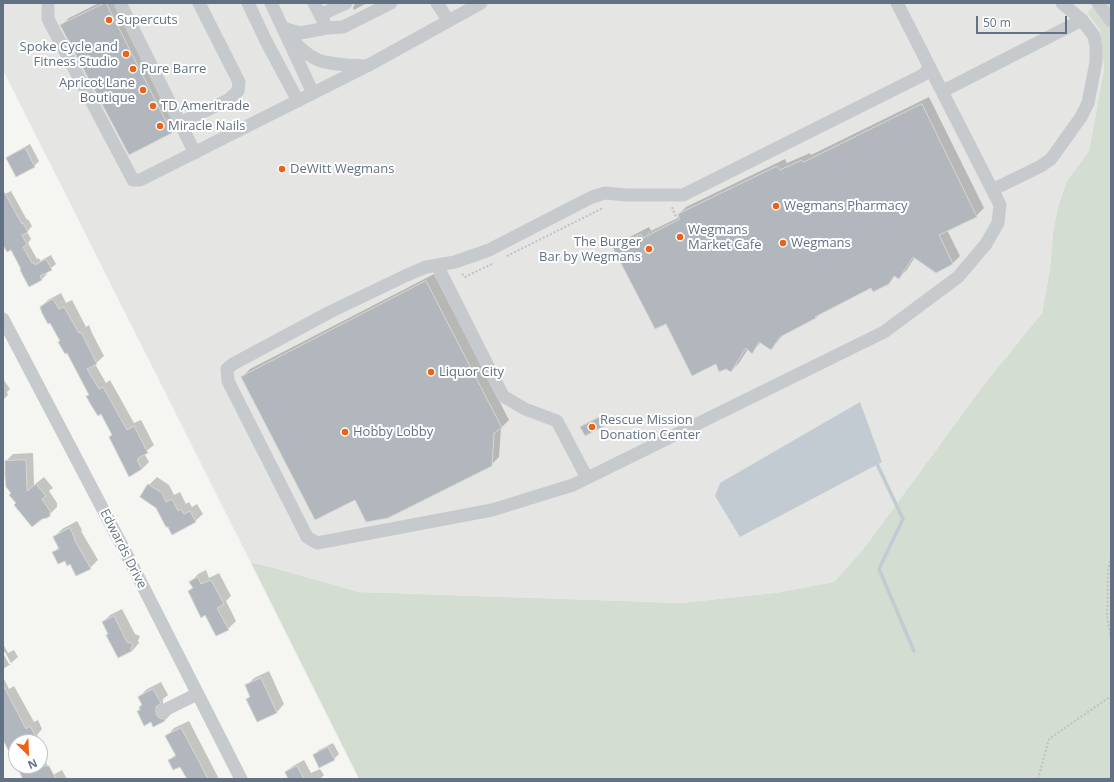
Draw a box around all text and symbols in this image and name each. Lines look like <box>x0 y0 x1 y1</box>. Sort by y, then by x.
scale bar <box>978 8 1069 34</box>
place label: Supercuts <box>117 12 178 28</box>
text: 50 m <box>983 14 1011 31</box>
marker: Supercuts <box>104 15 114 25</box>
place label: Spoke Cycle and Fitness Studio <box>20 39 118 70</box>
marker: Spoke Cycle and Fitness Studio <box>121 49 131 59</box>
place label: Pure Barre <box>141 61 206 77</box>
marker: Pure Barre <box>128 64 138 74</box>
place label: Apricot Lane Boutique <box>59 75 135 106</box>
marker: Apricot Lane Boutique <box>138 85 148 95</box>
place label: TD Ameritrade <box>161 98 250 114</box>
marker: TD Ameritrade <box>148 101 158 111</box>
place label: Miracle Nails <box>168 118 245 134</box>
marker: Miracle Nails <box>155 121 165 131</box>
place label: DeWitt Wegmans <box>290 161 394 177</box>
marker: DeWitt Wegmans <box>277 164 287 174</box>
place label: Wegmans Pharmacy <box>784 198 907 214</box>
marker: Wegmans Pharmacy <box>771 201 781 211</box>
place label: Wegmans Market Cafe <box>688 222 761 253</box>
marker: Wegmans Market Cafe <box>675 232 685 242</box>
place label: The Burger Bar by Wegmans <box>539 234 641 265</box>
place label: Wegmans <box>791 235 851 251</box>
marker: Wegmans <box>778 238 788 248</box>
marker: The Burger Bar by Wegmans <box>644 244 654 254</box>
place label: Liquor City <box>439 364 504 380</box>
marker: Liquor City <box>426 367 436 377</box>
place label: Rescue Mission Donation Center <box>600 412 700 443</box>
marker: Rescue Mission Donation Center <box>587 422 597 432</box>
place label: Hobby Lobby <box>353 424 433 440</box>
marker: Hobby Lobby <box>340 427 350 437</box>
street label: Edwards Drive <box>96 507 150 591</box>
north arrow <box>8 734 48 774</box>
text: N <box>26 756 40 773</box>

